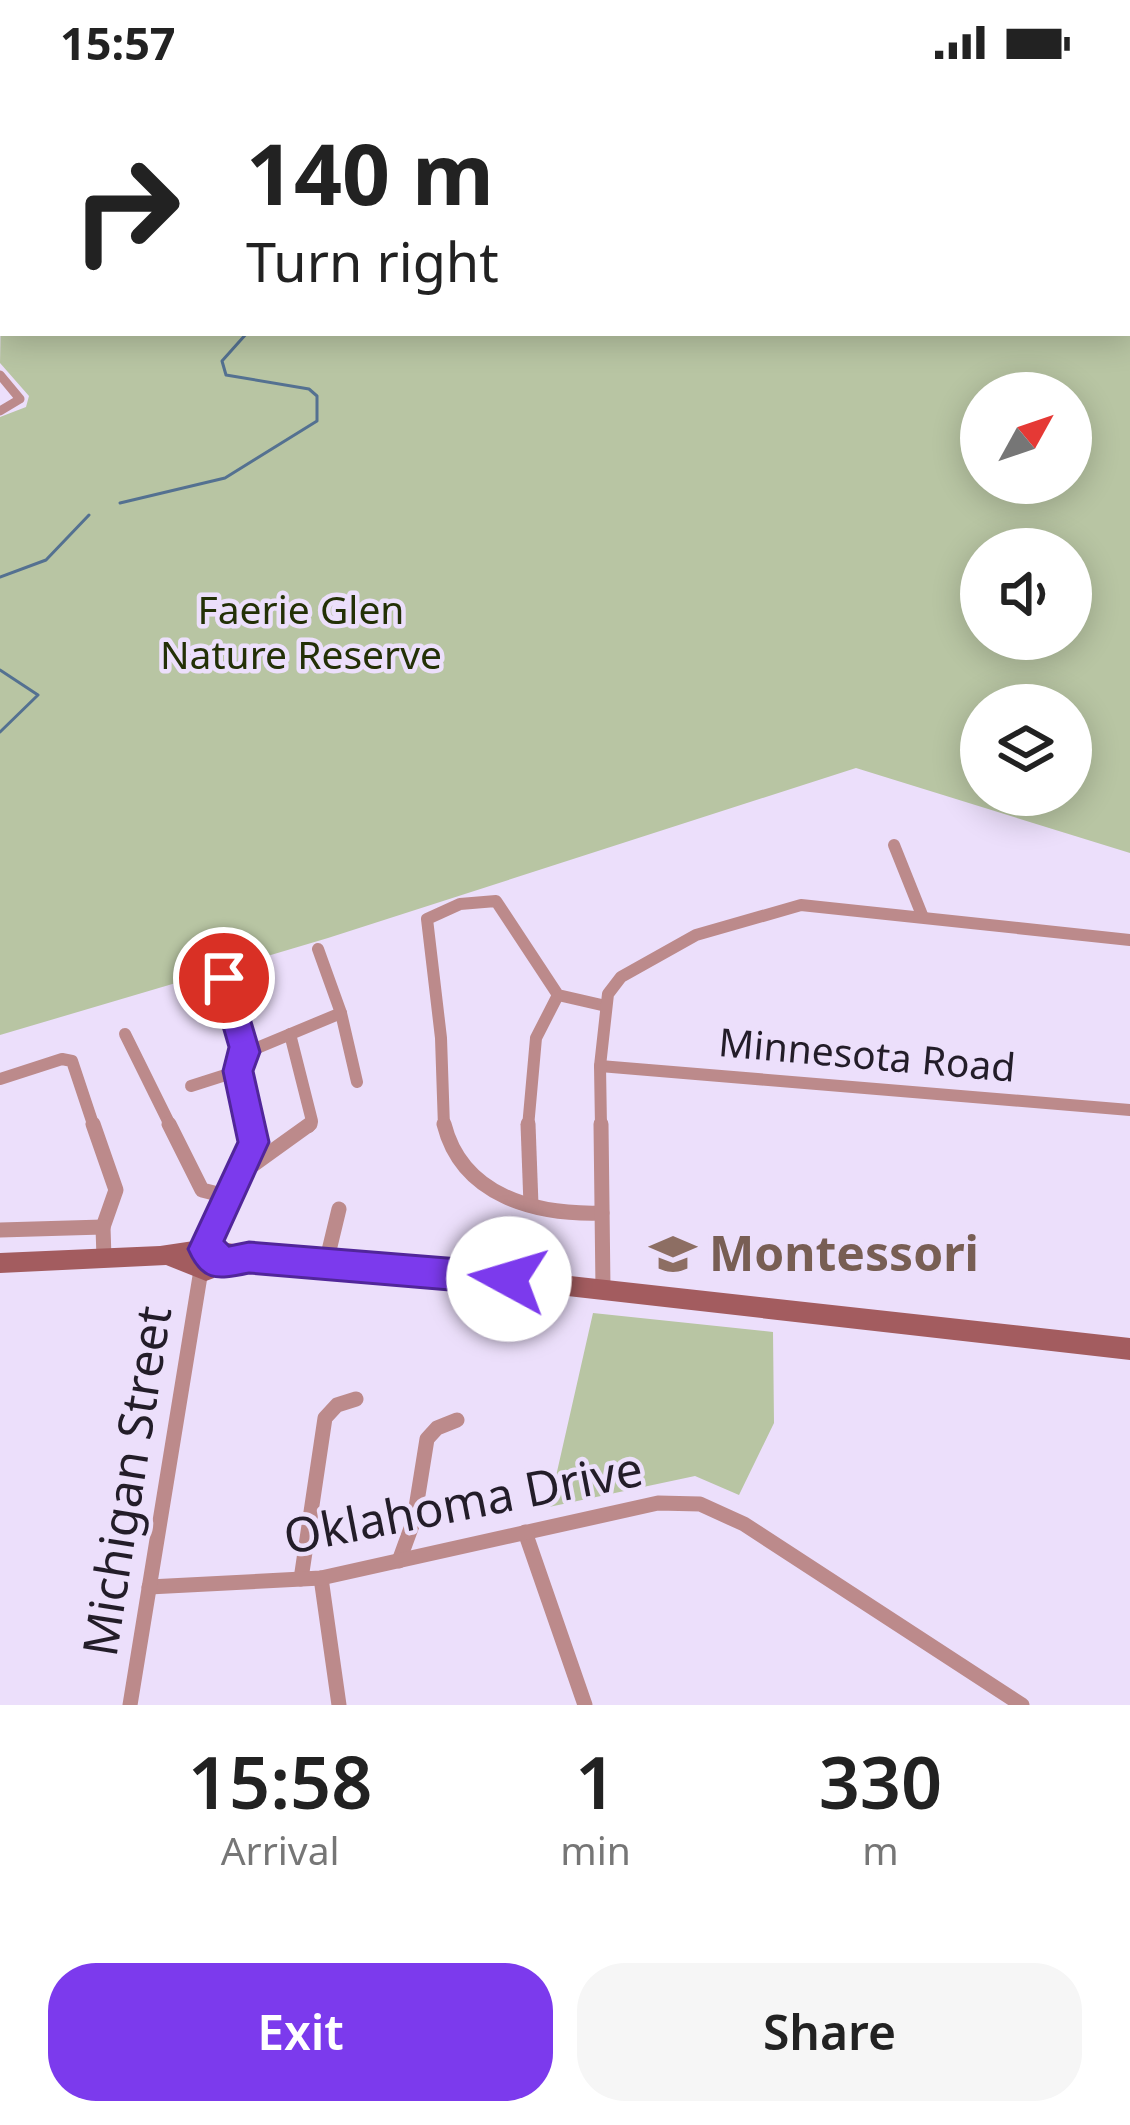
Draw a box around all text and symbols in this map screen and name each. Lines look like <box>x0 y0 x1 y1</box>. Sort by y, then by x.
text: 15:57 <box>60 12 176 73</box>
text: 140 m <box>246 115 494 230</box>
icon: right <box>48 132 204 288</box>
text: Turn right <box>246 224 499 298</box>
north arrow <box>960 372 1092 504</box>
map controls <box>960 372 1092 816</box>
button: sound <box>960 528 1092 660</box>
park label: Faerie Glen Nature Reserve <box>160 582 442 680</box>
button: layers <box>960 684 1092 816</box>
pin <box>173 927 275 1029</box>
icon: arrive <box>191 945 257 1011</box>
street label: Minnesota Road <box>717 1014 1018 1093</box>
position arrow <box>446 1216 572 1342</box>
place label: Montessori <box>709 1220 979 1285</box>
school or university icon: Montessori <box>648 1229 698 1279</box>
street label: Michigan Street <box>66 1301 185 1660</box>
street label: Oklahoma Drive <box>278 1435 648 1568</box>
text: 15:58 <box>188 1732 372 1830</box>
text: 1 <box>575 1732 616 1830</box>
text: 330 <box>819 1732 942 1830</box>
text: Arrival <box>221 1823 340 1876</box>
text: min <box>560 1823 631 1876</box>
text: m <box>862 1823 899 1876</box>
button: Exit <box>48 1963 553 2101</box>
button: Share <box>577 1963 1082 2101</box>

